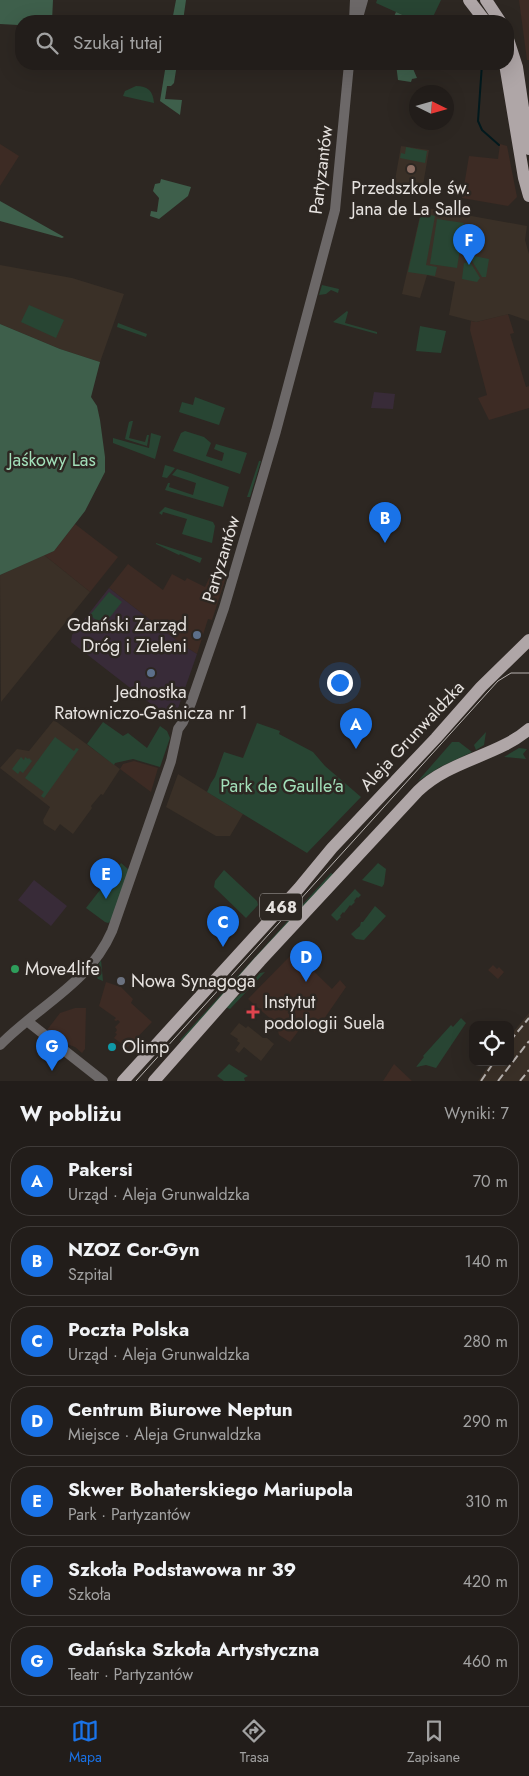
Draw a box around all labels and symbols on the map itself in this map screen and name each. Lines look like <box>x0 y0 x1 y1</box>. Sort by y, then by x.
north arrow <box>409 85 454 130</box>
street label: Partyzantów <box>303 123 339 216</box>
marker: Przedszkole św. Jana de La Salle <box>405 163 417 175</box>
place label: Przedszkole św. Jana de La Salle <box>349 175 471 222</box>
pin: F <box>453 224 485 265</box>
park label: Jaśkowy Las <box>6 447 96 473</box>
pin: B <box>369 502 401 543</box>
street label: Partyzantów <box>195 512 247 606</box>
place label: Gdański Zarząd Dróg i Zieleni <box>67 612 187 659</box>
marker: Gdański Zarząd Dróg i Zieleni <box>191 629 203 641</box>
marker: Jednostka Ratowniczo-Gaśnicza nr 1 <box>145 667 157 679</box>
your location <box>327 670 353 696</box>
street label: Aleja Grunwaldzka <box>355 676 469 796</box>
place label: Jednostka Ratowniczo-Gaśnicza nr 1 <box>54 679 248 726</box>
pin: A <box>340 708 372 749</box>
park label: Park de Gaulle'a <box>220 773 344 799</box>
pin: E <box>90 858 122 899</box>
road number: 468 <box>260 894 302 920</box>
pin: C <box>207 906 239 947</box>
pin: D <box>290 941 322 982</box>
place label: Move4life <box>25 956 100 982</box>
marker: Move4life <box>9 963 21 975</box>
place label: Nowa Synagoga <box>131 968 256 994</box>
marker: Nowa Synagoga <box>115 975 127 987</box>
place label: Instytut podologii Suela <box>264 989 385 1036</box>
marker: Instytut podologii Suela <box>246 1005 260 1019</box>
pin: G <box>36 1030 68 1071</box>
place label: Olimp <box>122 1034 169 1060</box>
marker: Olimp <box>106 1041 118 1053</box>

